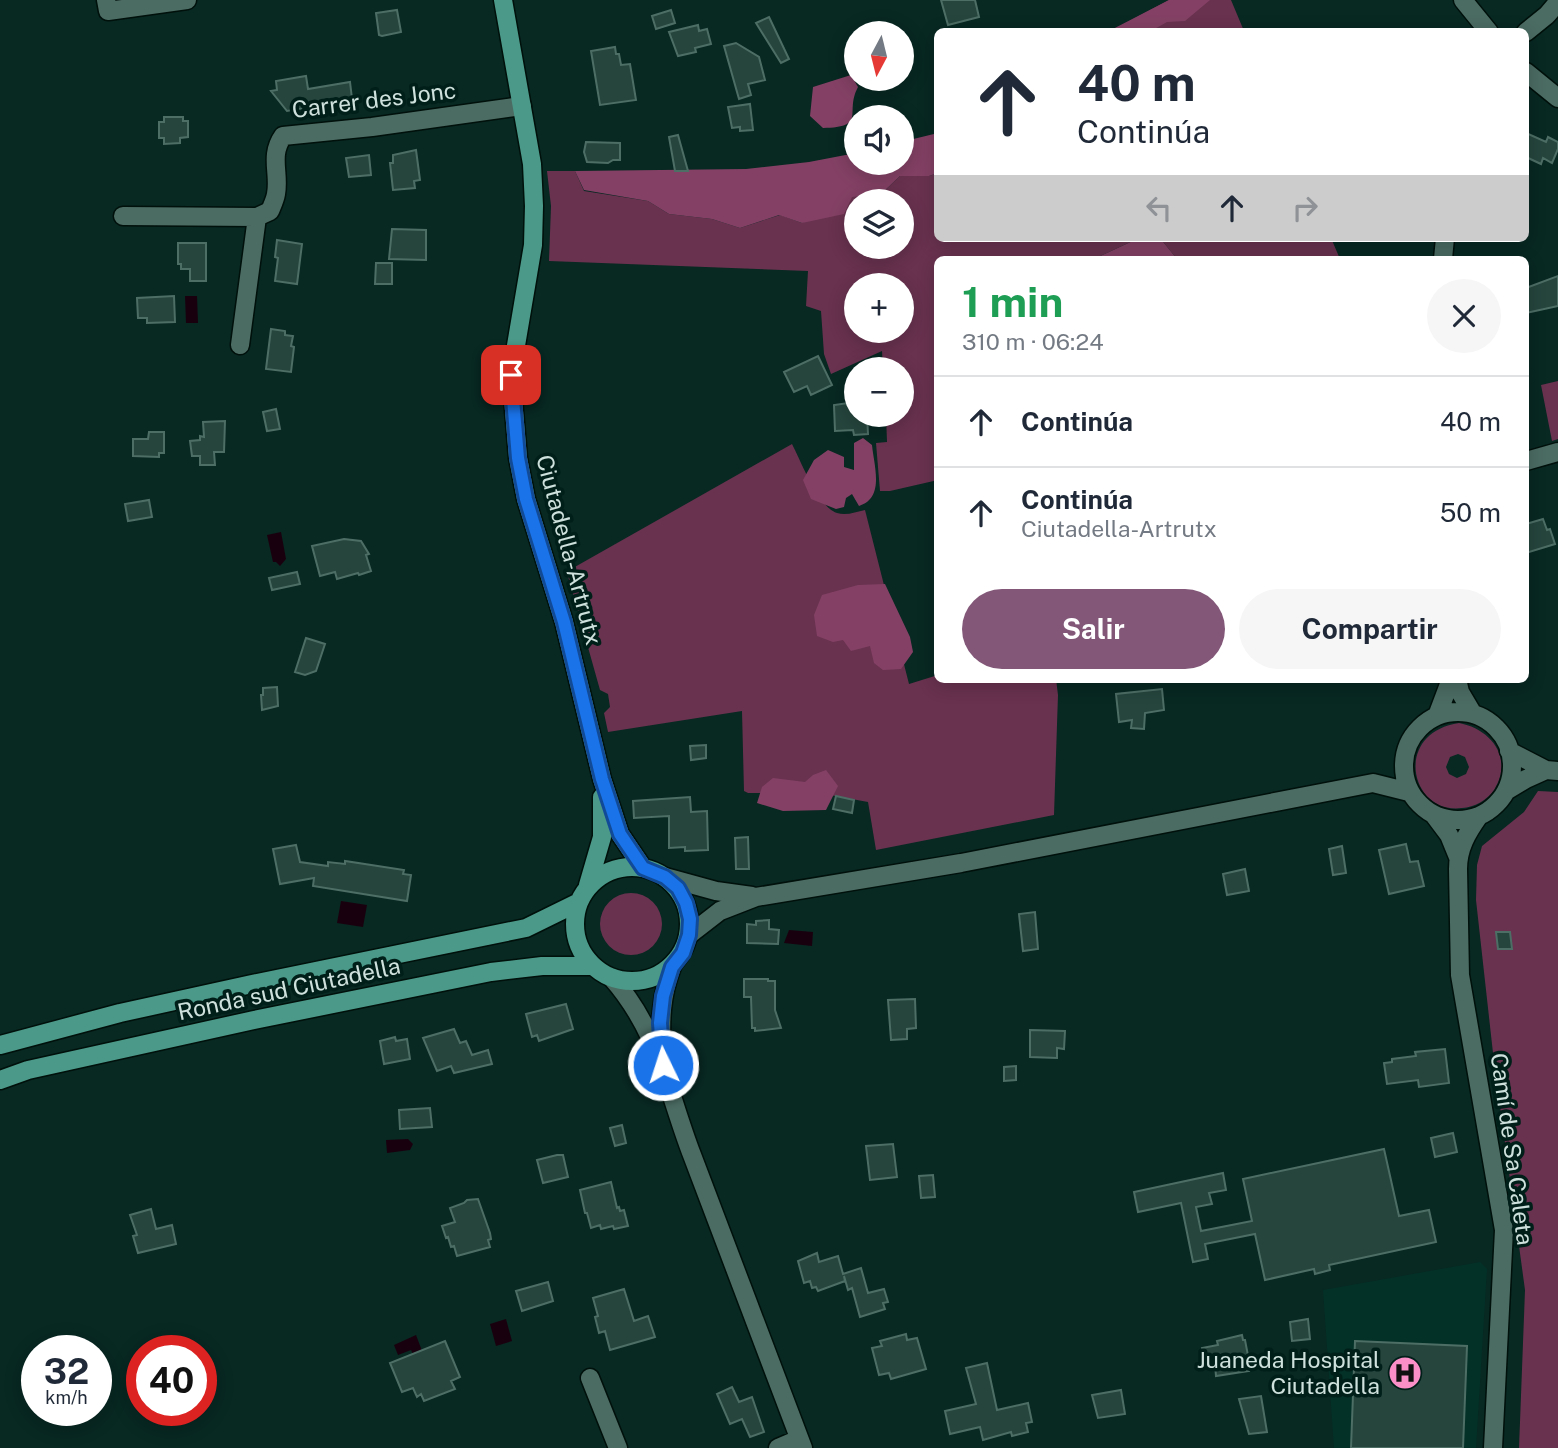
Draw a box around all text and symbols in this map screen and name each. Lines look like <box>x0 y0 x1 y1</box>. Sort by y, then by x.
north arrow <box>844 21 914 91</box>
map controls <box>844 21 914 427</box>
text: 40 m <box>1077 54 1196 112</box>
icon: ahead <box>962 56 1053 147</box>
street label: Carrer des Jonc <box>290 76 457 123</box>
button: sound <box>844 105 914 175</box>
text: Continúa <box>1077 113 1210 150</box>
button: layers <box>844 189 914 259</box>
icon: left <box>1140 189 1178 227</box>
icon: ahead <box>1213 189 1251 227</box>
icon: right <box>1286 189 1324 227</box>
button: + <box>844 273 914 343</box>
text: 1 min <box>962 277 1063 326</box>
button: close <box>1427 279 1501 353</box>
text: 310 m · 06:24 <box>962 328 1104 355</box>
pin <box>481 345 541 405</box>
icon: arrive <box>492 356 530 394</box>
button: − <box>844 357 914 427</box>
icon: ahead <box>962 403 1000 441</box>
text: Continúa <box>1021 406 1133 437</box>
text: 40 m <box>1440 406 1501 437</box>
street label: Ciutadella-Artrutx <box>531 452 608 648</box>
text: Continúa <box>1021 484 1133 515</box>
icon: ahead <box>962 494 1000 532</box>
text: 50 m <box>1440 497 1501 528</box>
text: Ciutadella-Artrutx <box>1021 515 1217 542</box>
button: Salir <box>962 589 1225 669</box>
button: Compartir <box>1239 589 1501 669</box>
street label: Ronda sud Ciutadella <box>175 952 403 1025</box>
position arrow <box>626 1028 700 1102</box>
street label: Camí de Sa Caleta <box>1486 1051 1539 1247</box>
speed limit sign: 40 <box>126 1335 217 1426</box>
place label: Juaneda Hospital Ciutadella <box>1197 1346 1380 1399</box>
text: 32 <box>44 1351 89 1392</box>
hospital icon: Juaneda Hospital Ciutadella <box>1386 1354 1424 1392</box>
text: km/h <box>45 1387 88 1408</box>

